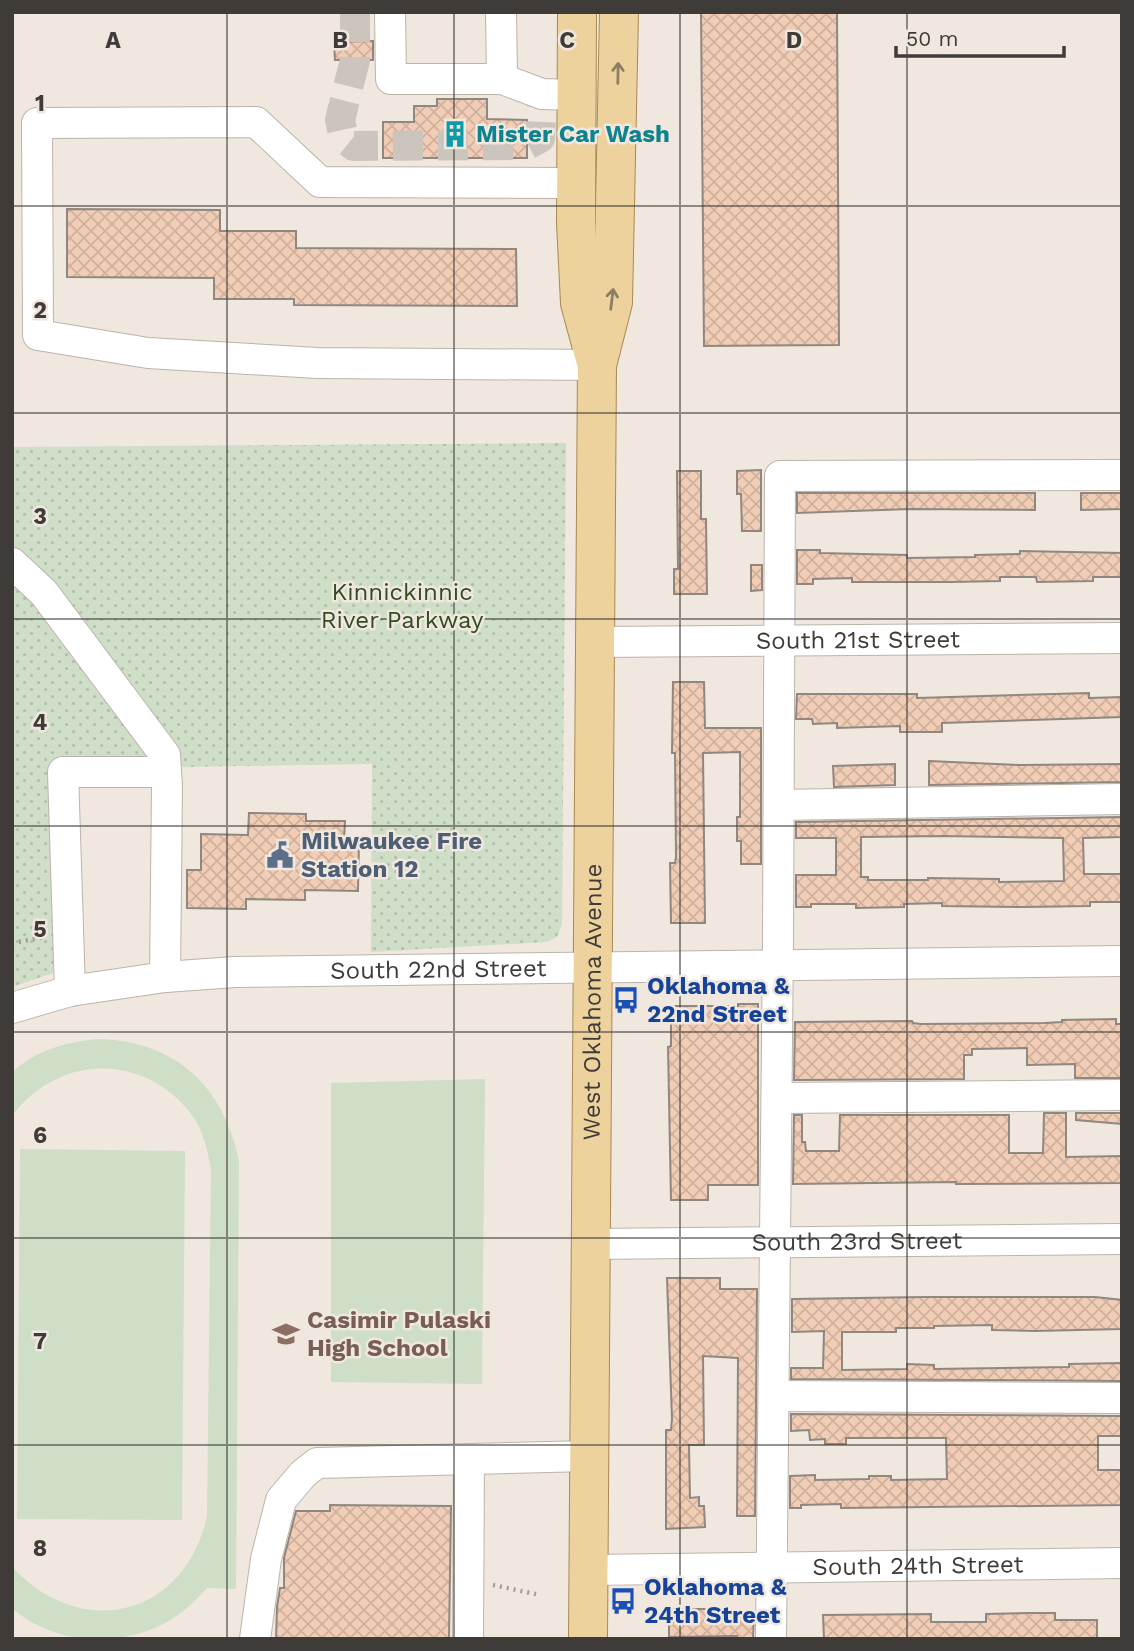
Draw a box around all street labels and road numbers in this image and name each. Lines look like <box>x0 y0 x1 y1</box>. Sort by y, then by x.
street label: South 21st Street <box>756 625 960 655</box>
street label: West Oklahoma Avenue <box>578 864 607 1141</box>
street label: South 22nd Street <box>330 954 547 985</box>
street label: South 23rd Street <box>752 1227 962 1256</box>
street label: South 24th Street <box>812 1550 1024 1581</box>

